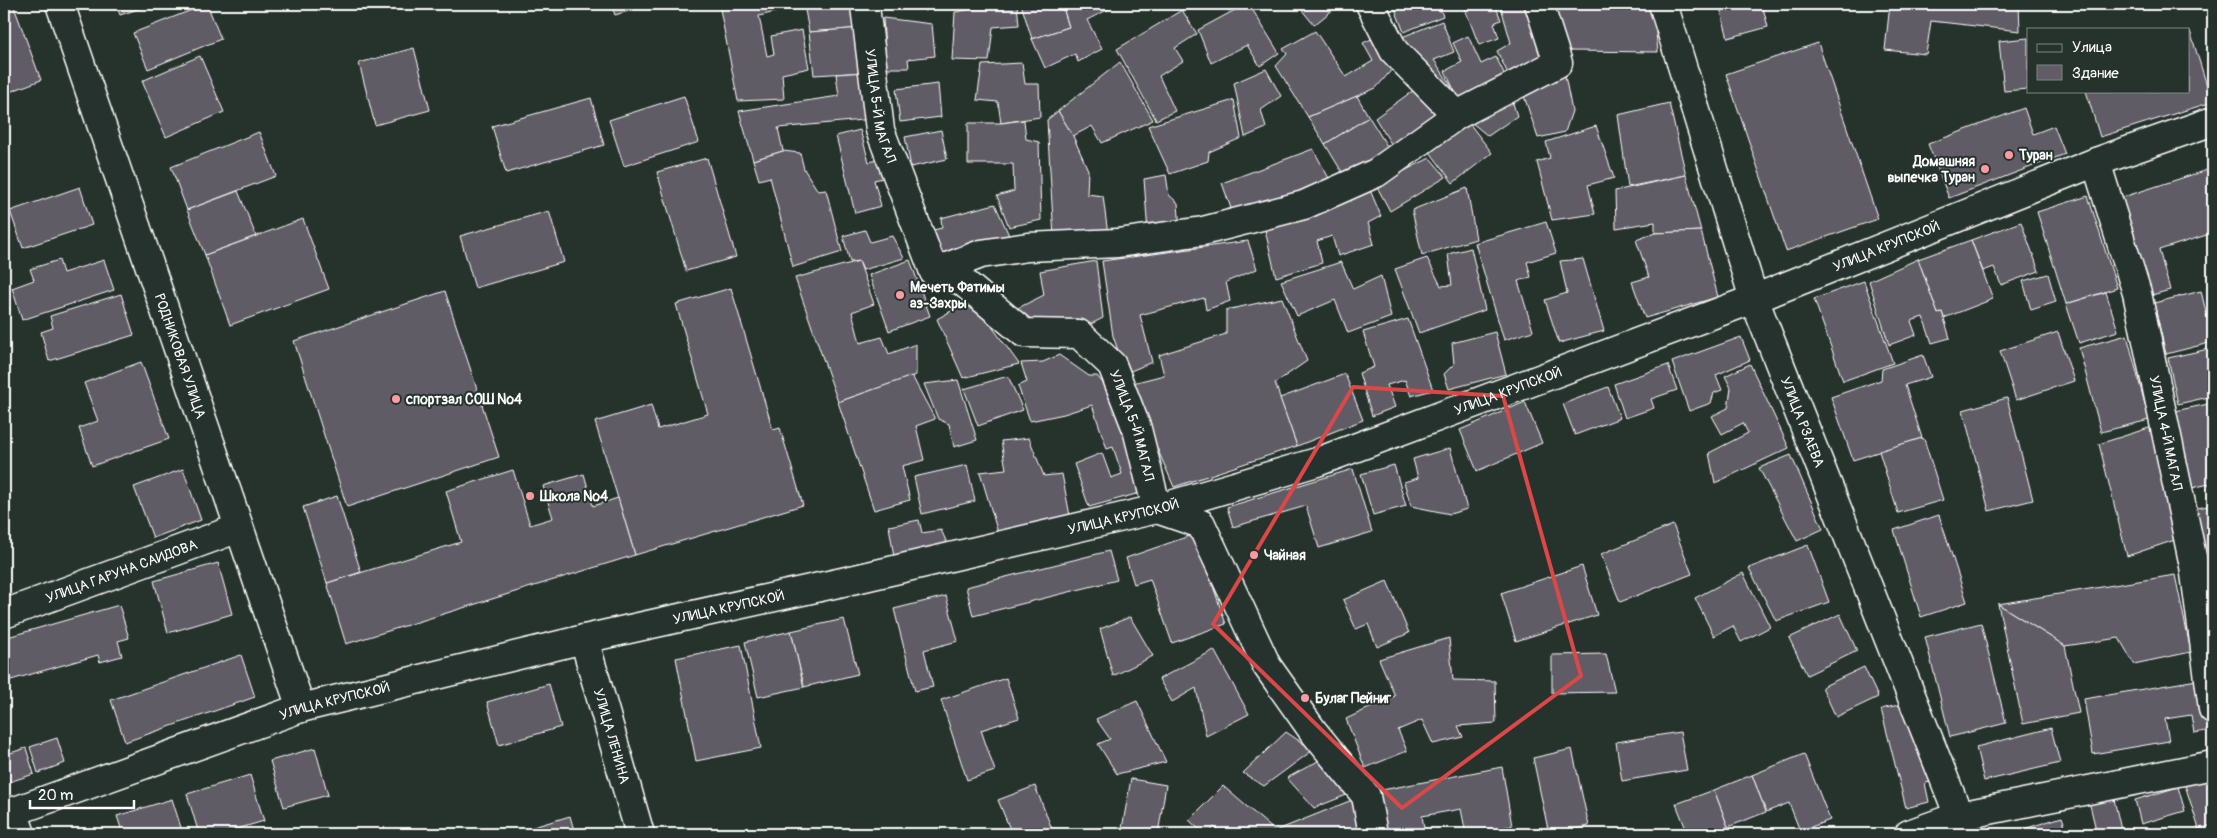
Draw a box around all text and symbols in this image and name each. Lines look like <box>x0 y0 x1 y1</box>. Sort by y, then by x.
legend <box>2027 28 2190 92</box>
text: Улица <box>2072 38 2112 57</box>
street label: УЛИЦА 5-Й МАГАЛ <box>862 48 900 165</box>
text: Здание <box>2072 64 2119 83</box>
place label: Туран <box>2018 147 2053 164</box>
marker: Туран <box>2003 149 2015 161</box>
place label: Домашняя выпечка Туран <box>1887 153 1975 186</box>
marker: Домашняя выпечка Туран <box>1979 163 1991 175</box>
street label: УЛИЦА КРУПСКОЙ <box>1830 217 1942 275</box>
place label: Мечеть Фатимы аз-Захры <box>910 279 1005 312</box>
marker: Мечеть Фатимы аз-Захры <box>894 289 906 301</box>
street label: РОДНИКОВАЯ УЛИЦА <box>151 291 210 421</box>
street label: УЛИЦА КРУПСКОЙ <box>1452 363 1564 419</box>
street label: УЛИЦА 5-Й МАГАЛ <box>1106 367 1158 483</box>
street label: УЛИЦА РЗАЕВА <box>1777 374 1828 470</box>
street label: УЛИЦА 4-Й МАГАЛ <box>2146 374 2186 492</box>
place label: спортзал СОШ №4 <box>405 391 523 408</box>
marker: спортзал СОШ №4 <box>390 393 402 405</box>
place label: Школа №4 <box>539 488 609 505</box>
marker: Школа №4 <box>524 490 536 502</box>
street label: УЛИЦА КРУПСКОЙ <box>1066 495 1181 538</box>
street label: УЛИЦА ГАРУНА САИДОВА <box>43 536 199 607</box>
place label: Чайная <box>1264 547 1306 564</box>
marker: Чайная <box>1248 549 1260 561</box>
street label: УЛИЦА КРУПСКОЙ <box>671 587 786 628</box>
street label: УЛИЦА КРУПСКОЙ <box>277 678 391 724</box>
street label: УЛИЦА ЛЕНИНА <box>590 687 634 786</box>
place label: Булаг Пейниг <box>1315 690 1391 707</box>
marker: Булаг Пейниг <box>1299 692 1311 704</box>
scale bar <box>30 778 134 810</box>
text: 20 m <box>38 786 73 805</box>

